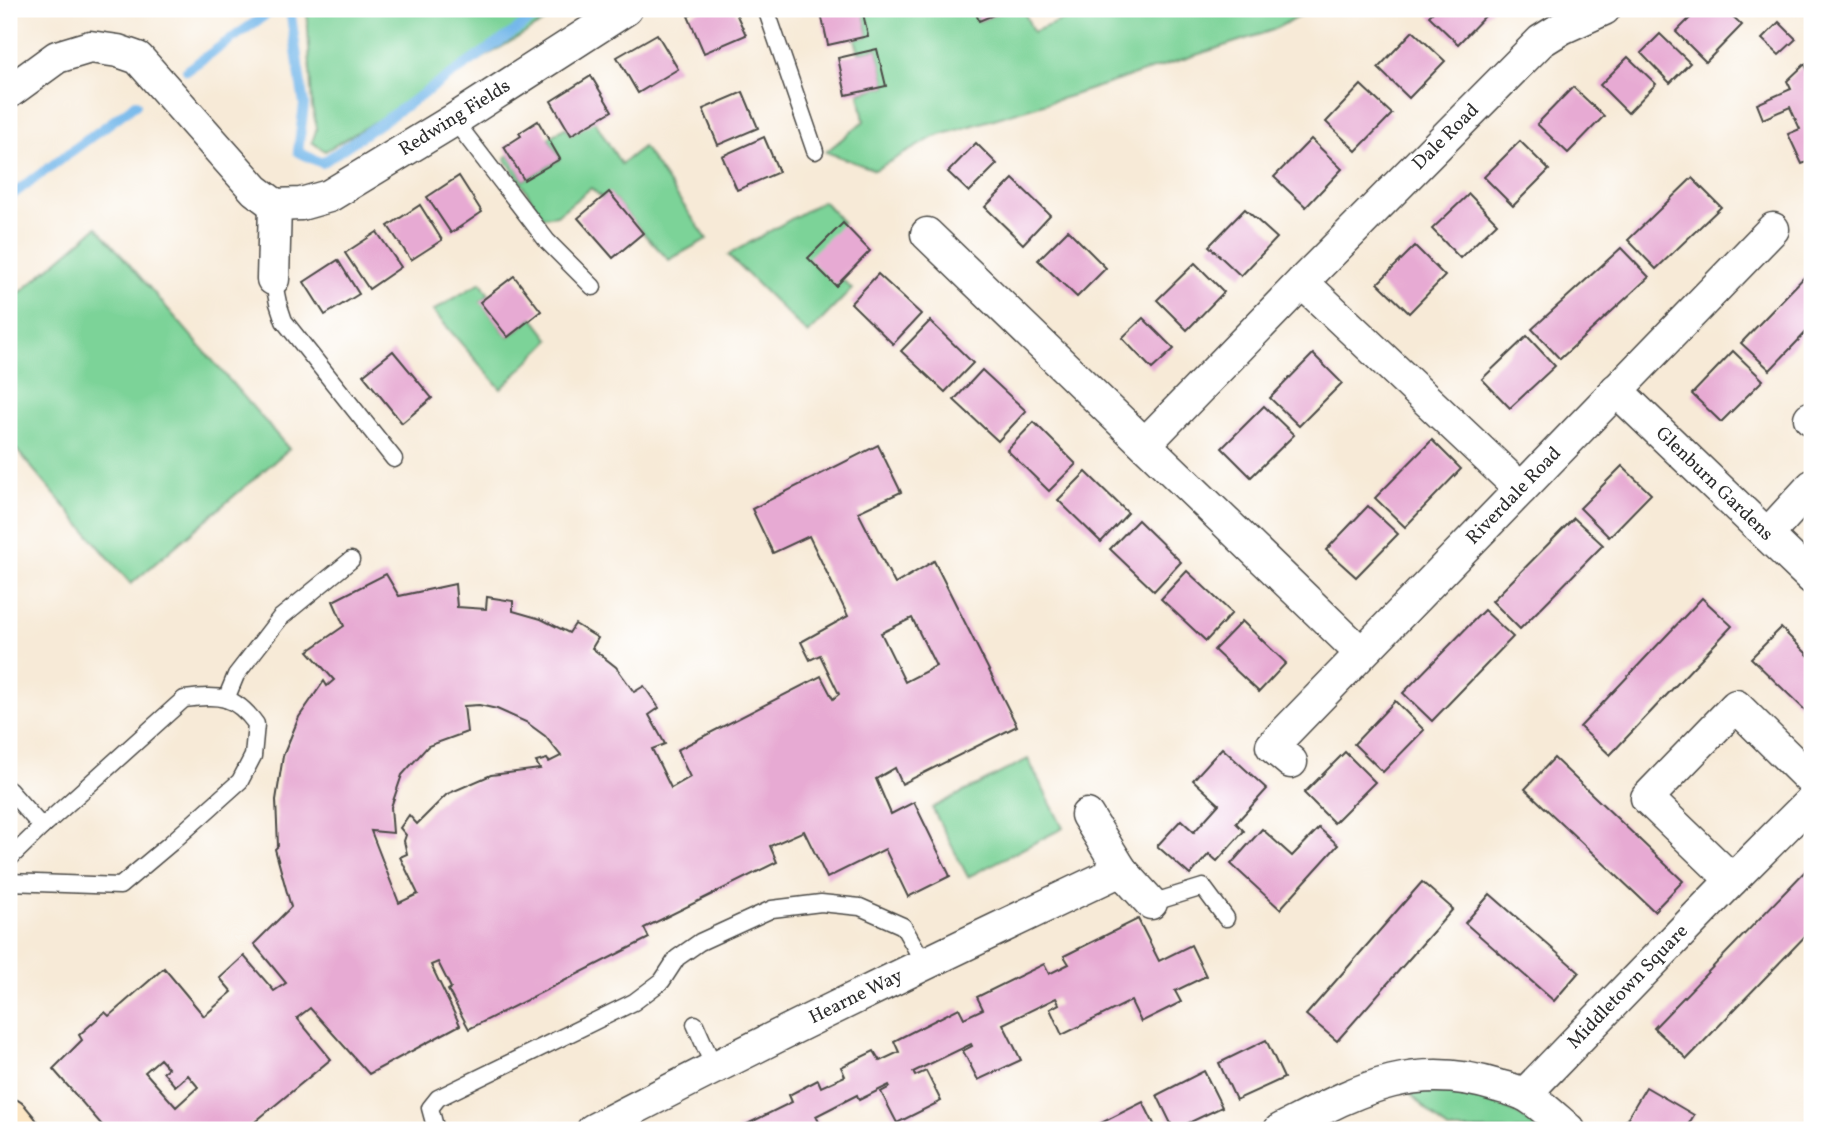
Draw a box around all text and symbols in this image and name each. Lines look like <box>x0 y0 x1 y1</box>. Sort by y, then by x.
street label: Redwing Fields <box>394 73 516 163</box>
street label: Dale Road <box>1407 98 1485 176</box>
street label: Glenburn Gardens <box>1649 421 1779 547</box>
street label: Riverdale Road <box>1461 441 1567 551</box>
street label: Middletown Square <box>1562 919 1694 1055</box>
street label: Hearne Way <box>805 963 907 1031</box>

